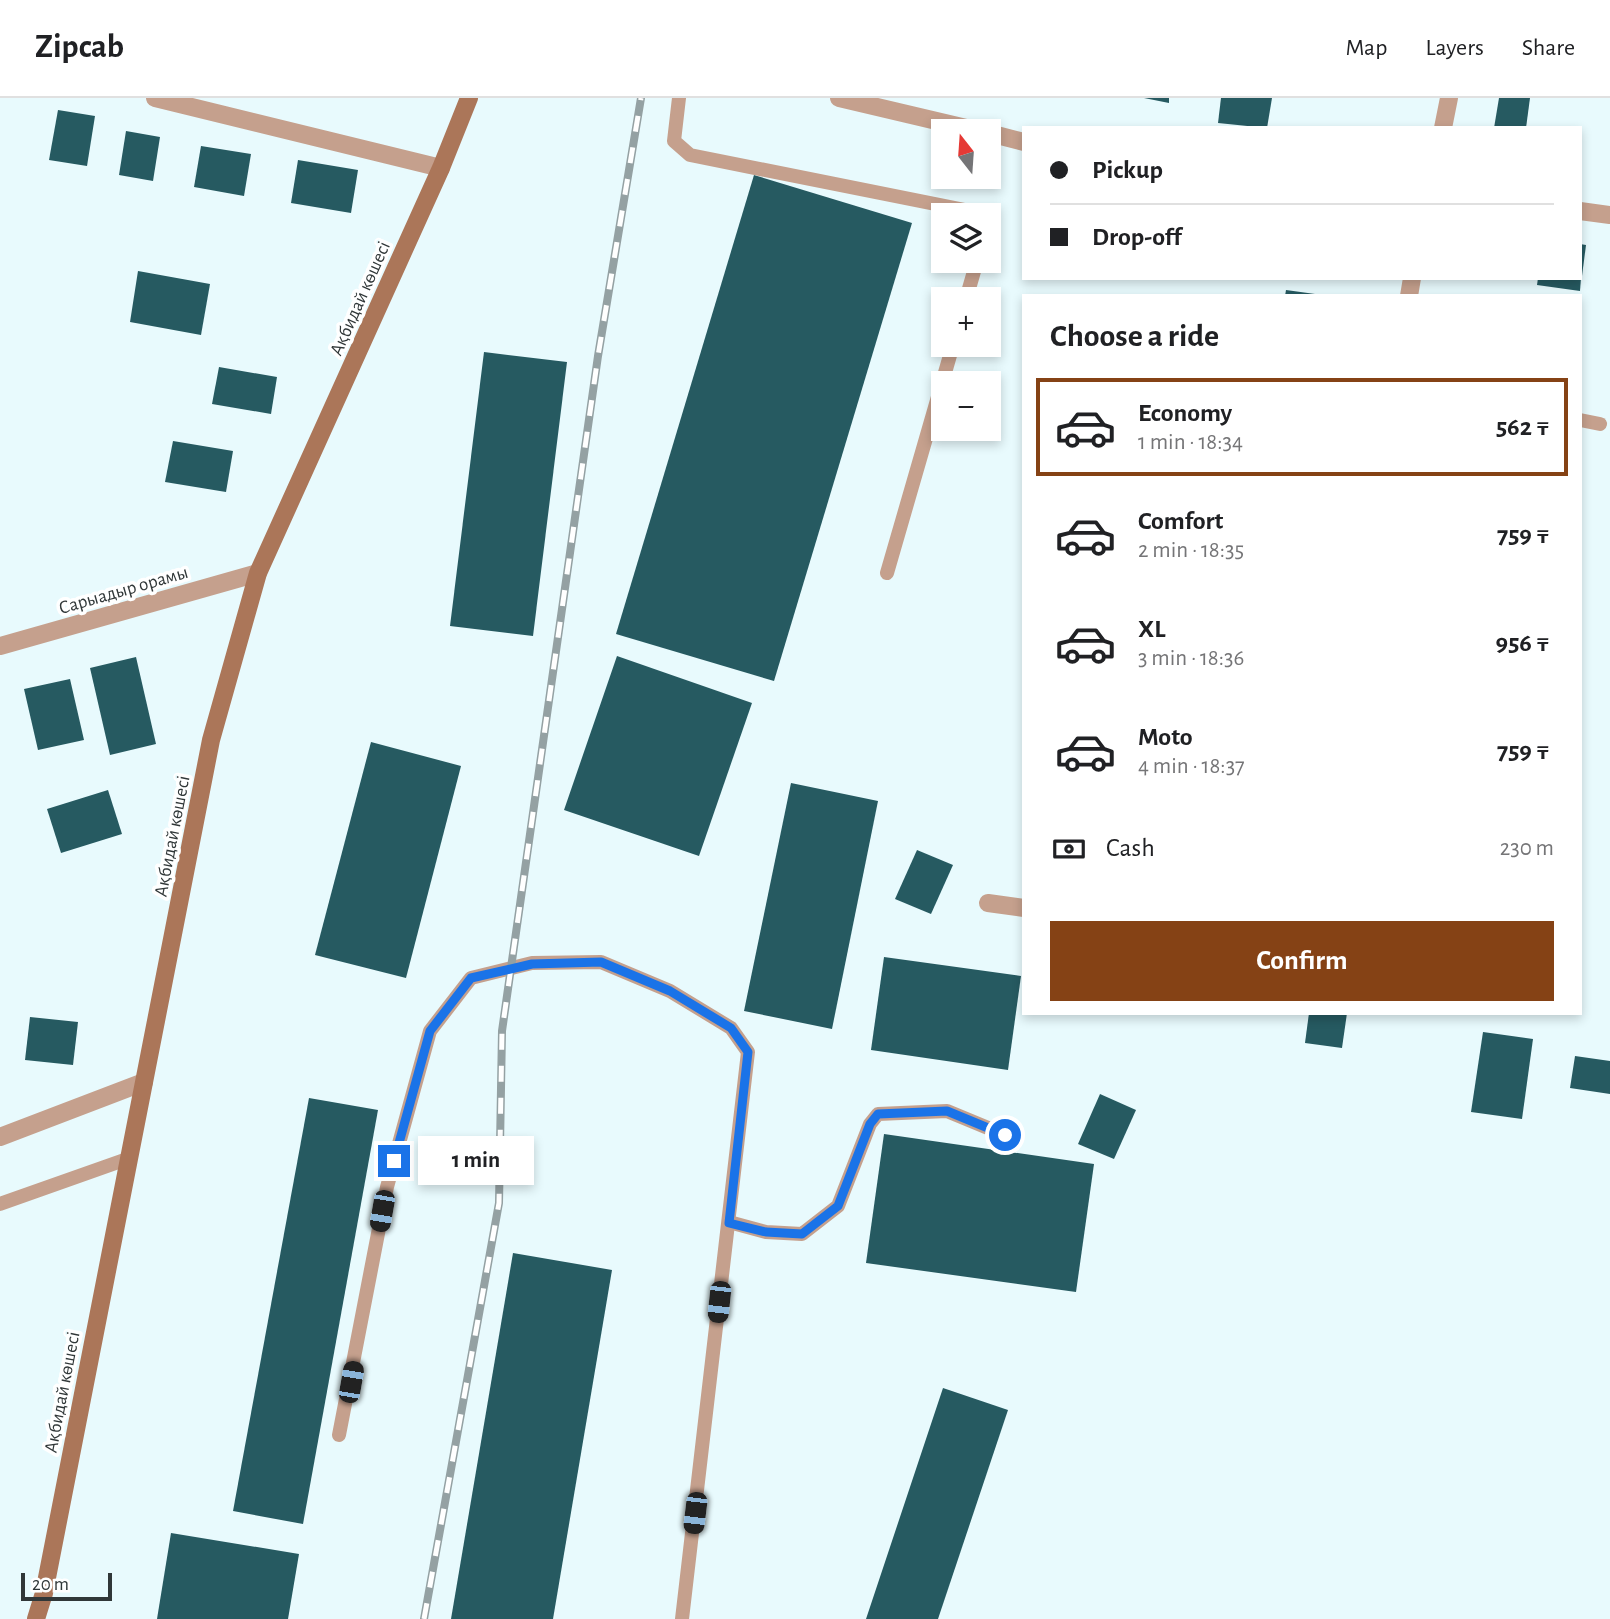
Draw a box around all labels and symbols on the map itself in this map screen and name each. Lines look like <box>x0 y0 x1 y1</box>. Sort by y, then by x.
north arrow <box>931 119 1001 189</box>
street label: Ақбидай көшесі <box>327 239 394 359</box>
street label: Сарыадыр орамы <box>57 563 190 618</box>
street label: Ақбидай көшесі <box>151 774 194 898</box>
route start <box>989 1119 1021 1151</box>
callout: 1 min <box>418 1136 534 1186</box>
route end <box>378 1145 410 1177</box>
car <box>369 1188 396 1234</box>
car <box>707 1280 732 1324</box>
street label: Ақбидай көшесі <box>41 1330 84 1454</box>
car <box>338 1359 365 1405</box>
car <box>683 1491 708 1535</box>
scale bar <box>21 1570 112 1602</box>

